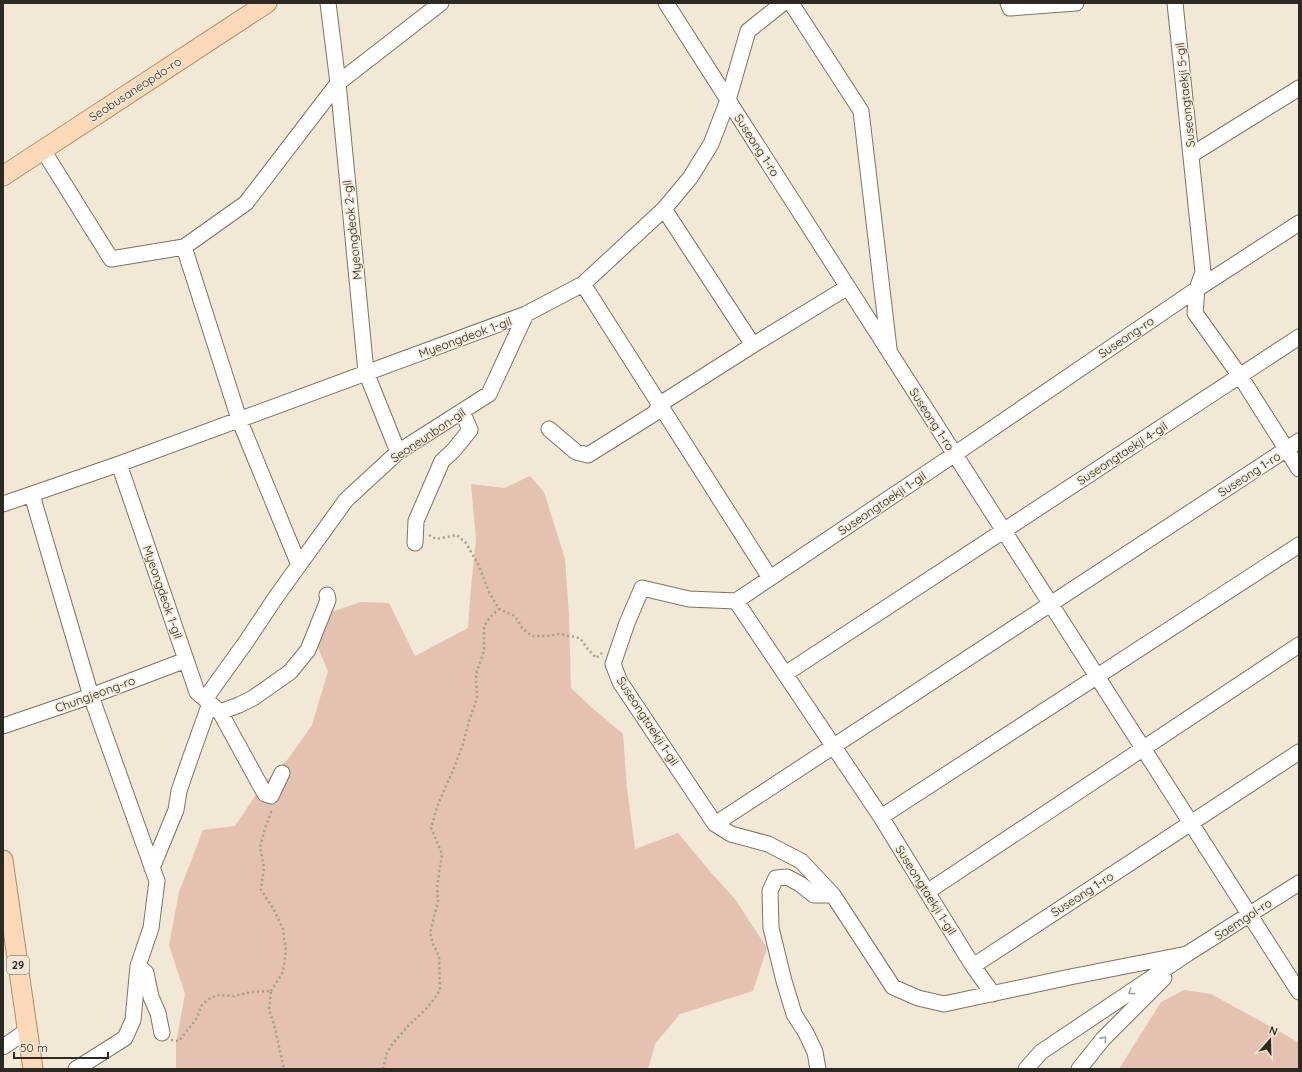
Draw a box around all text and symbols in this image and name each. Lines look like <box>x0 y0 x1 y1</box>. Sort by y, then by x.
street label: Suseongtaekji 5-gil <box>1172 42 1198 148</box>
street label: Seobusaneopdo-ro <box>86 54 184 124</box>
street label: Suseong 1-ro <box>731 111 783 179</box>
street label: Myeongdeok 2-gil <box>339 179 365 281</box>
street label: Myeongdeok 1-gil <box>416 313 514 361</box>
street label: Suseong-ro <box>1095 313 1157 361</box>
street label: Suseong 1-ro <box>906 385 958 453</box>
street label: Seoneunbon-gil <box>388 404 468 466</box>
street label: Suseongtaekji 4-gil <box>1074 418 1170 488</box>
street label: Suseong 1-ro <box>1215 448 1283 500</box>
street label: Suseongtaekji 1-gil <box>835 468 929 538</box>
street label: Myeongdeok 1-gil <box>140 543 186 641</box>
street label: Chungjeong-ro <box>53 673 137 715</box>
street label: Suseongtaekji 1-gil <box>614 674 682 768</box>
street label: Suseongtaekji 1-gil <box>892 842 960 938</box>
street label: Suseong 1-ro <box>1048 868 1116 920</box>
street label: Saemgol-ro <box>1212 895 1274 943</box>
road number: 29 <box>7 956 29 974</box>
one-way arrow <box>1129 987 1136 994</box>
north arrow <box>1250 1020 1290 1060</box>
text: N <box>1267 1023 1280 1039</box>
scale bar <box>14 1034 108 1060</box>
one-way arrow <box>1099 1036 1106 1044</box>
text: 50 m <box>20 1040 48 1055</box>

